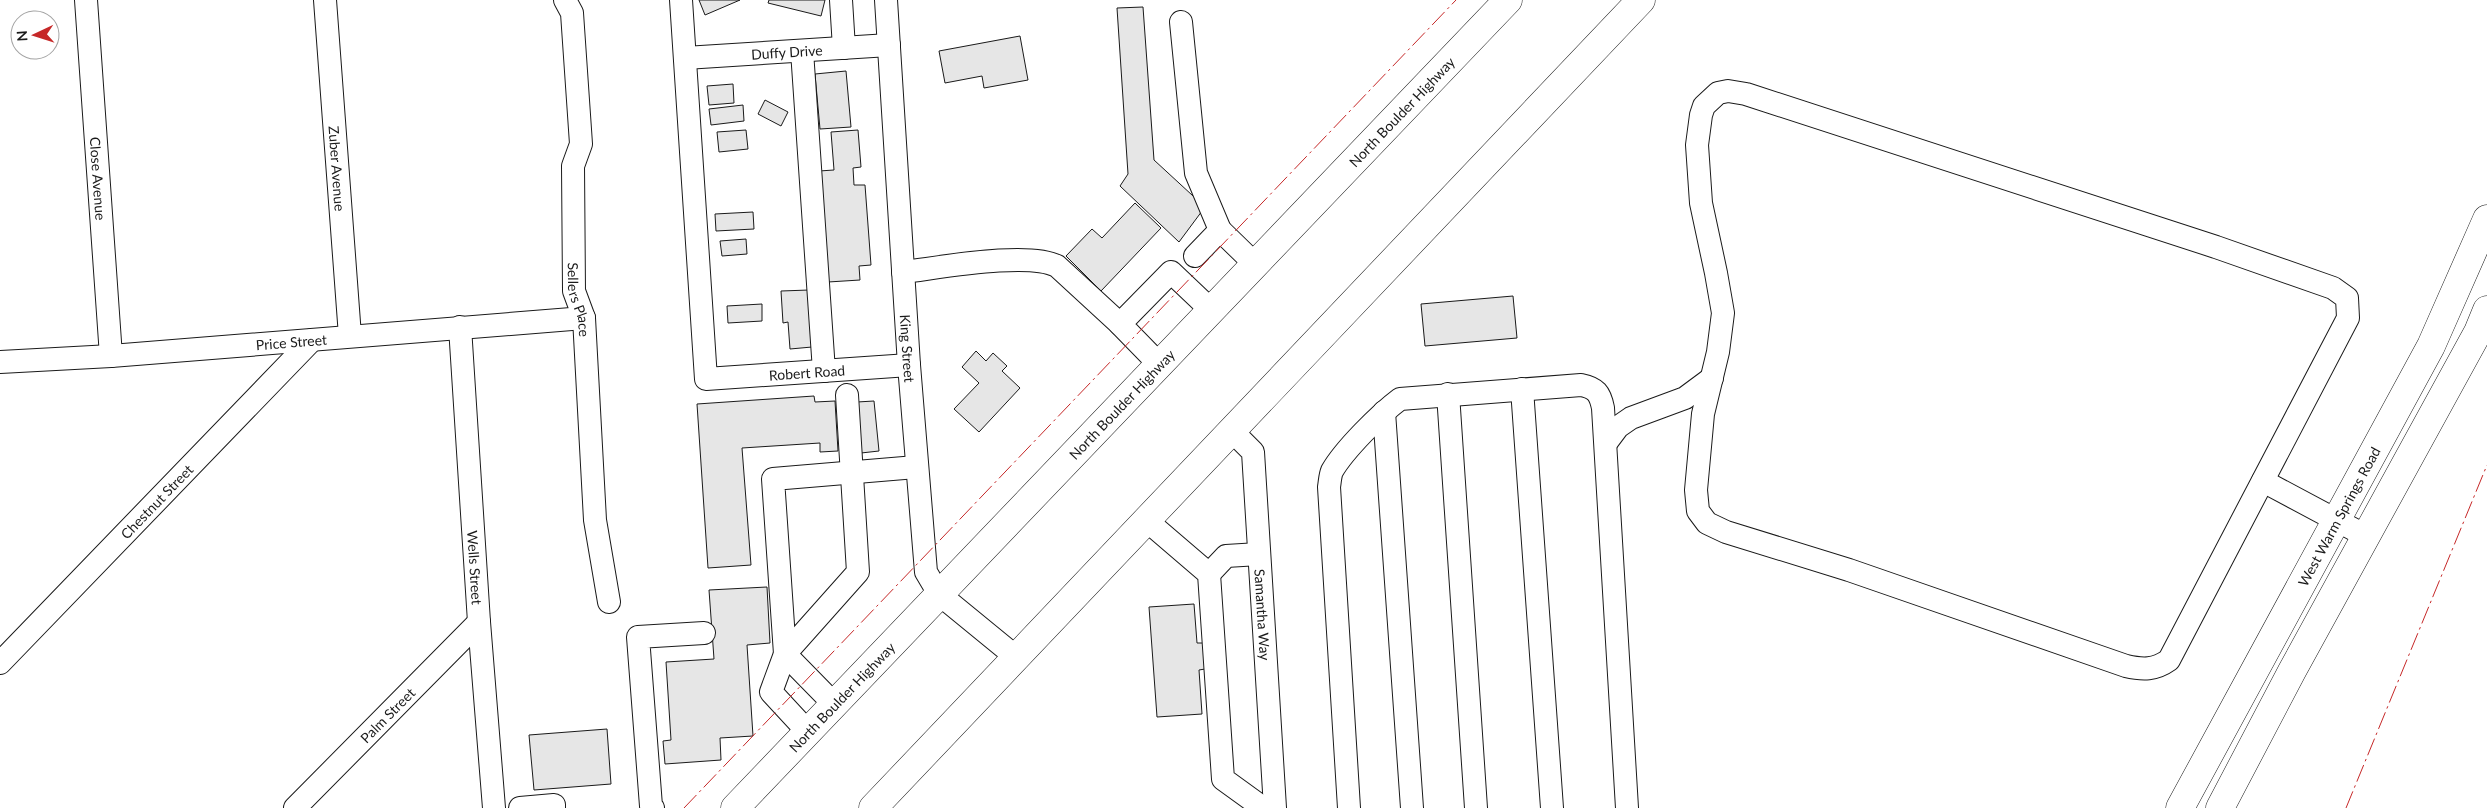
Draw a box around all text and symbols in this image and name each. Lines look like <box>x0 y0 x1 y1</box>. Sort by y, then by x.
north arrow <box>10 10 60 60</box>
text: N <box>13 30 30 42</box>
street label: Duffy Drive <box>751 41 823 62</box>
street label: North Boulder Highway <box>1345 52 1458 170</box>
street label: Zuber Avenue <box>326 125 349 212</box>
street label: Close Avenue <box>87 136 110 221</box>
street label: Sellers Place <box>565 262 594 337</box>
street label: King Street <box>897 314 919 383</box>
street label: Price Street <box>255 330 327 353</box>
street label: North Boulder Highway <box>1065 345 1178 463</box>
street label: Robert Road <box>768 361 846 383</box>
street label: West Warm Springs Road <box>2294 444 2383 589</box>
street label: Chestnut Street <box>117 460 196 542</box>
street label: Wells Street <box>465 530 486 605</box>
street label: Samantha Way <box>1252 568 1274 662</box>
street label: North Boulder Highway <box>785 638 898 755</box>
street label: Palm Street <box>356 684 418 746</box>

